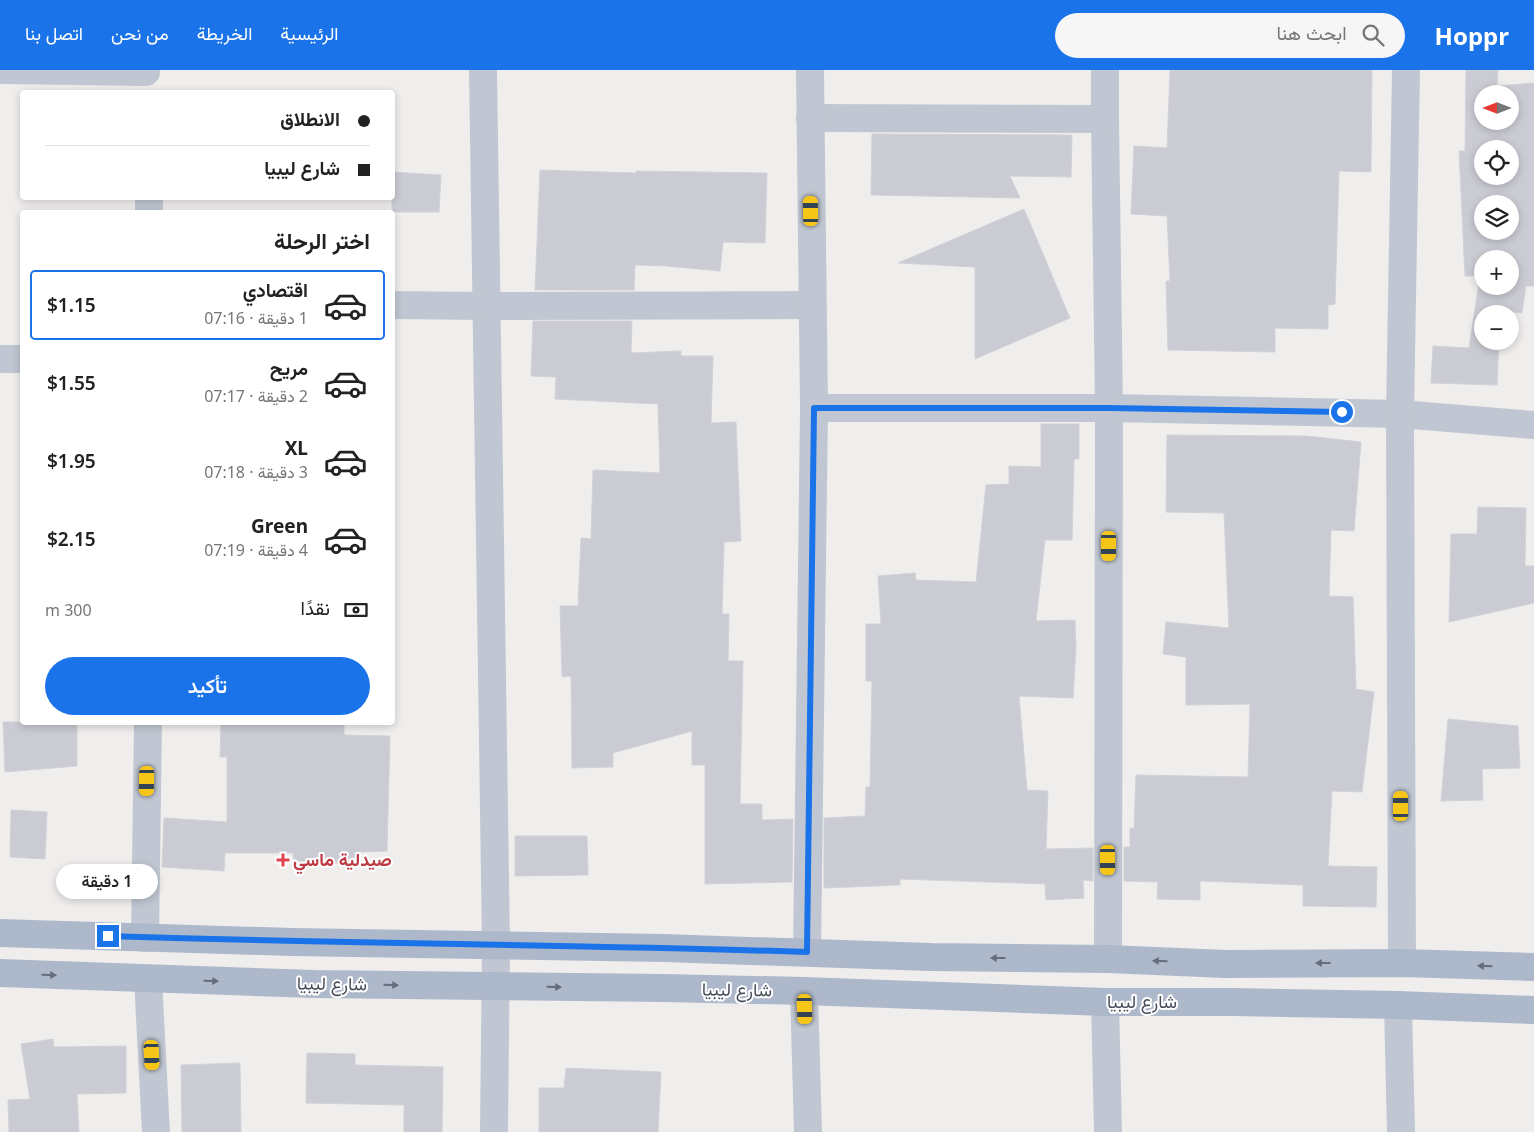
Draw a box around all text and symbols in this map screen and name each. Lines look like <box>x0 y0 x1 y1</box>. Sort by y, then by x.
search box <box>1055 13 1405 58</box>
text: Hoppr <box>1435 19 1509 52</box>
text: ابحث هنا <box>1276 20 1347 46</box>
text: اتصل بنا <box>25 21 83 45</box>
text: من نحن <box>111 21 169 45</box>
text: الخريطة <box>197 21 252 45</box>
text: الرئيسية <box>280 21 339 45</box>
icon: search <box>1359 21 1387 49</box>
north arrow <box>1474 85 1519 130</box>
map controls <box>1474 85 1519 350</box>
text: الانطلاق <box>280 106 340 132</box>
button: locate <box>1474 140 1519 185</box>
text: شارع ليبيا <box>264 155 340 181</box>
button: layers <box>1474 195 1519 240</box>
car <box>803 196 818 226</box>
text: اختر الرحلة <box>274 225 370 255</box>
button: + <box>1474 250 1519 295</box>
text: اقتصادي <box>243 277 308 303</box>
icon: car <box>323 283 368 328</box>
text: $1.15 <box>47 292 96 318</box>
button: − <box>1474 305 1519 350</box>
text: 1 دقيقة · 07:16 <box>204 307 308 329</box>
text: مريح <box>270 355 308 381</box>
icon: car <box>323 361 368 406</box>
text: $1.55 <box>47 370 96 396</box>
text: 2 دقيقة · 07:17 <box>204 385 308 407</box>
route start <box>1331 401 1353 423</box>
text: XL <box>285 435 308 461</box>
icon: car <box>323 439 368 484</box>
text: $1.95 <box>47 448 96 474</box>
text: 3 دقيقة · 07:18 <box>204 461 308 483</box>
text: Green <box>251 513 308 539</box>
icon: car <box>323 517 368 562</box>
text: $2.15 <box>47 526 96 552</box>
car <box>1101 531 1116 561</box>
text: 4 دقيقة · 07:19 <box>204 539 308 561</box>
text: نقدًا <box>301 595 330 621</box>
icon: cash <box>342 596 370 624</box>
text: 300 m <box>45 599 92 621</box>
button: تأكيد <box>45 657 370 715</box>
car <box>139 766 154 796</box>
car <box>1393 791 1408 821</box>
car <box>1100 845 1115 875</box>
place label: صيدلية ماسي <box>293 847 392 875</box>
marker: صيدلية ماسي <box>277 854 289 866</box>
callout: 1 دقيقة <box>57 864 159 898</box>
text: 1 دقيقة <box>82 870 132 892</box>
route end <box>97 925 119 947</box>
one-way arrow <box>990 954 1006 962</box>
one-way arrow <box>1152 957 1168 965</box>
one-way arrow <box>1315 960 1331 968</box>
one-way arrow <box>1477 961 1493 969</box>
street label: شارع ليبيا <box>297 970 367 997</box>
one-way arrow <box>41 971 57 979</box>
street label: شارع ليبيا <box>702 976 772 1003</box>
one-way arrow <box>203 977 219 985</box>
one-way arrow <box>383 981 399 989</box>
one-way arrow <box>546 983 562 991</box>
street label: شارع ليبيا <box>1107 989 1177 1014</box>
car <box>796 994 813 1024</box>
car <box>143 1040 160 1070</box>

